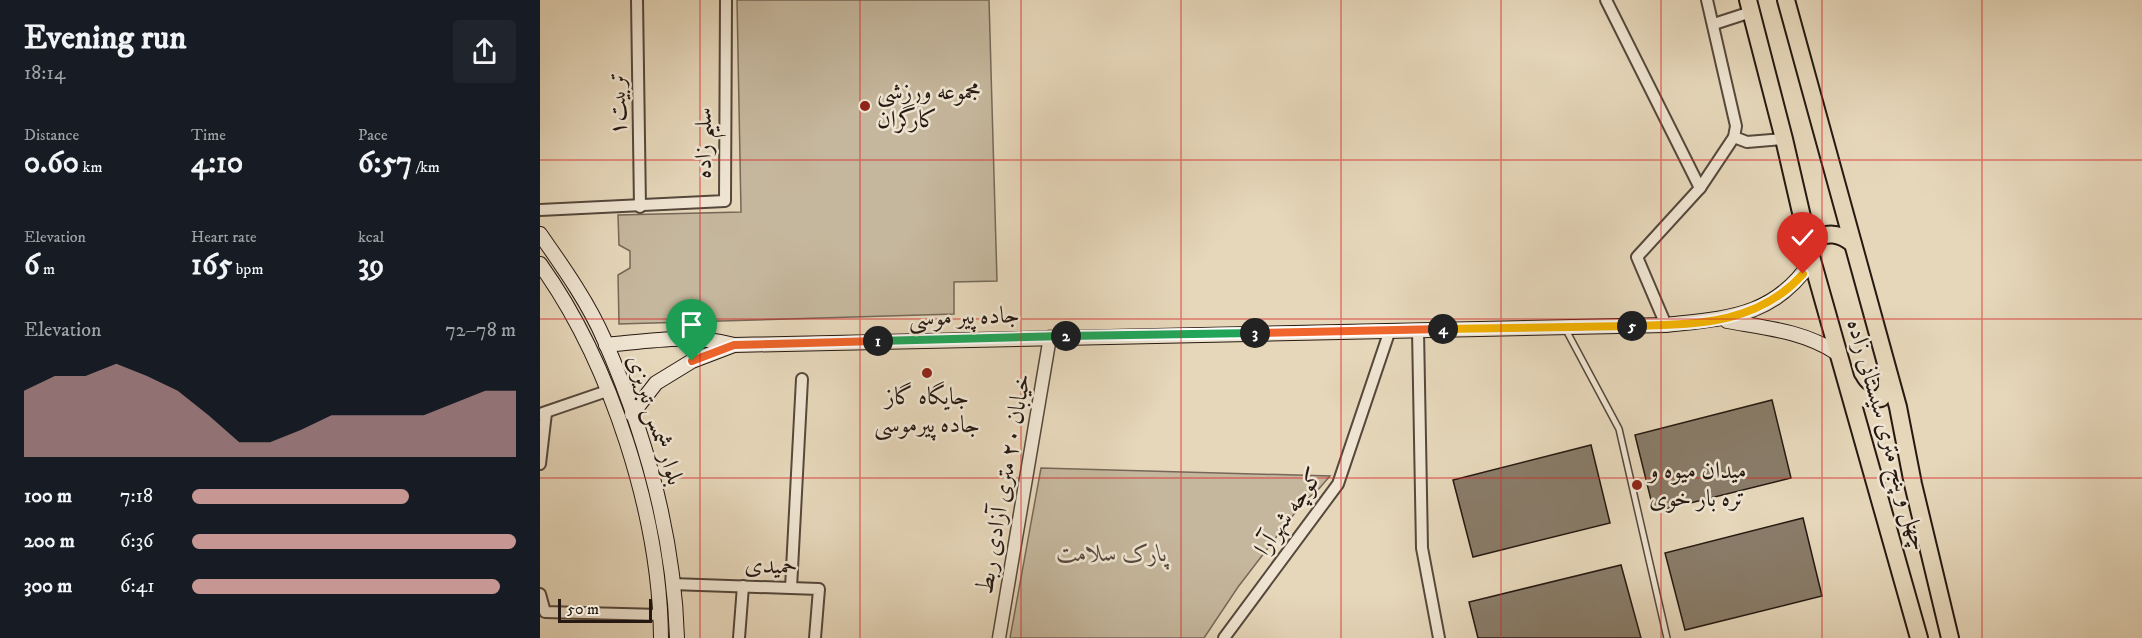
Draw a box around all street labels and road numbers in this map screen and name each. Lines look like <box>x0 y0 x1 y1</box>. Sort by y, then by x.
street label: تربیت۱ <box>602 72 634 136</box>
street label: سلیم زاده <box>689 107 727 179</box>
street label: جاده پیر موسی <box>908 300 1020 335</box>
street label: چهل و پنج متری سیستانی زاده <box>1835 316 1934 556</box>
street label: بلوار شمس تبریزی <box>620 351 690 489</box>
street label: خیابان ۲۰ متری آزادی ربط <box>970 371 1038 597</box>
street label: کوچه شهرآرا <box>1248 462 1331 562</box>
street label: حمیدی <box>744 550 798 582</box>

